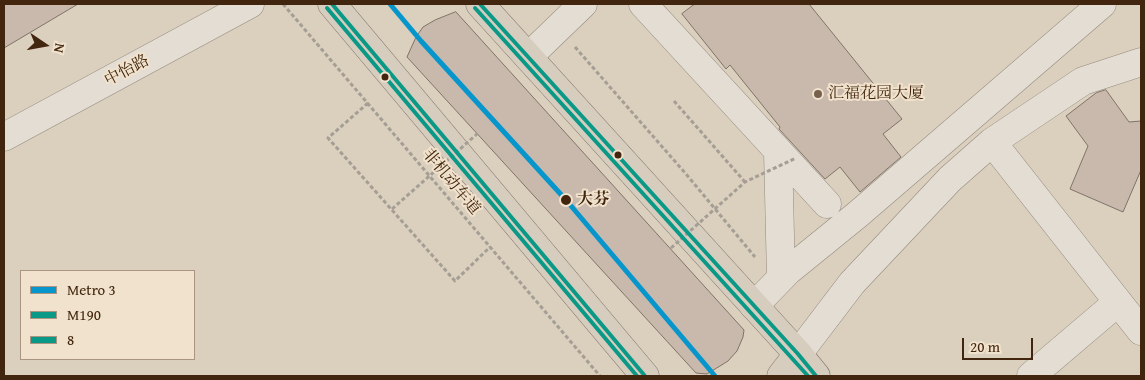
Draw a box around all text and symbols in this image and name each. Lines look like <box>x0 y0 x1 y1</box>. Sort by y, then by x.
north arrow <box>20 20 70 70</box>
text: N <box>49 41 70 55</box>
street label: 中怡路 <box>101 51 153 91</box>
unlabelled marker <box>380 72 390 82</box>
place label: 汇福花园大厦 <box>828 84 924 104</box>
marker: 汇福花园大厦 <box>812 88 824 100</box>
street label: 非机动车道 <box>418 145 484 219</box>
unlabelled marker <box>613 150 623 160</box>
place label: 大芬 <box>577 190 609 210</box>
marker: 大芬 <box>559 193 573 207</box>
legend <box>20 270 195 360</box>
text: Metro 3 <box>67 279 116 300</box>
text: M190 <box>67 304 101 325</box>
scale bar <box>965 328 1036 360</box>
text: 8 <box>67 329 74 350</box>
text: 20 m <box>970 336 1000 357</box>

